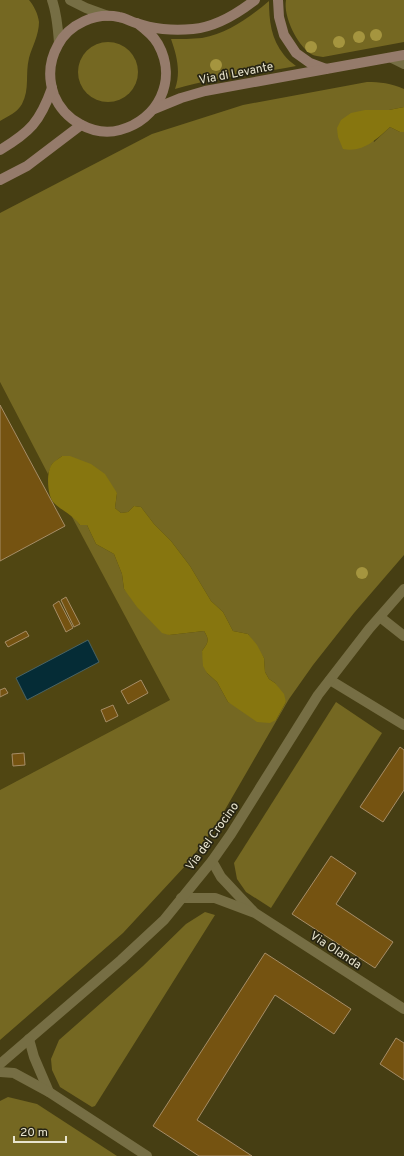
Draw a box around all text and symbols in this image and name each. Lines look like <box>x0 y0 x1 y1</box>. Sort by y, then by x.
street label: Via di Levante <box>198 59 275 89</box>
street label: Via del Crocino <box>183 799 243 874</box>
street label: Via Olanda <box>307 928 364 973</box>
scale bar <box>14 1118 66 1144</box>
text: 20 m <box>20 1125 48 1141</box>

